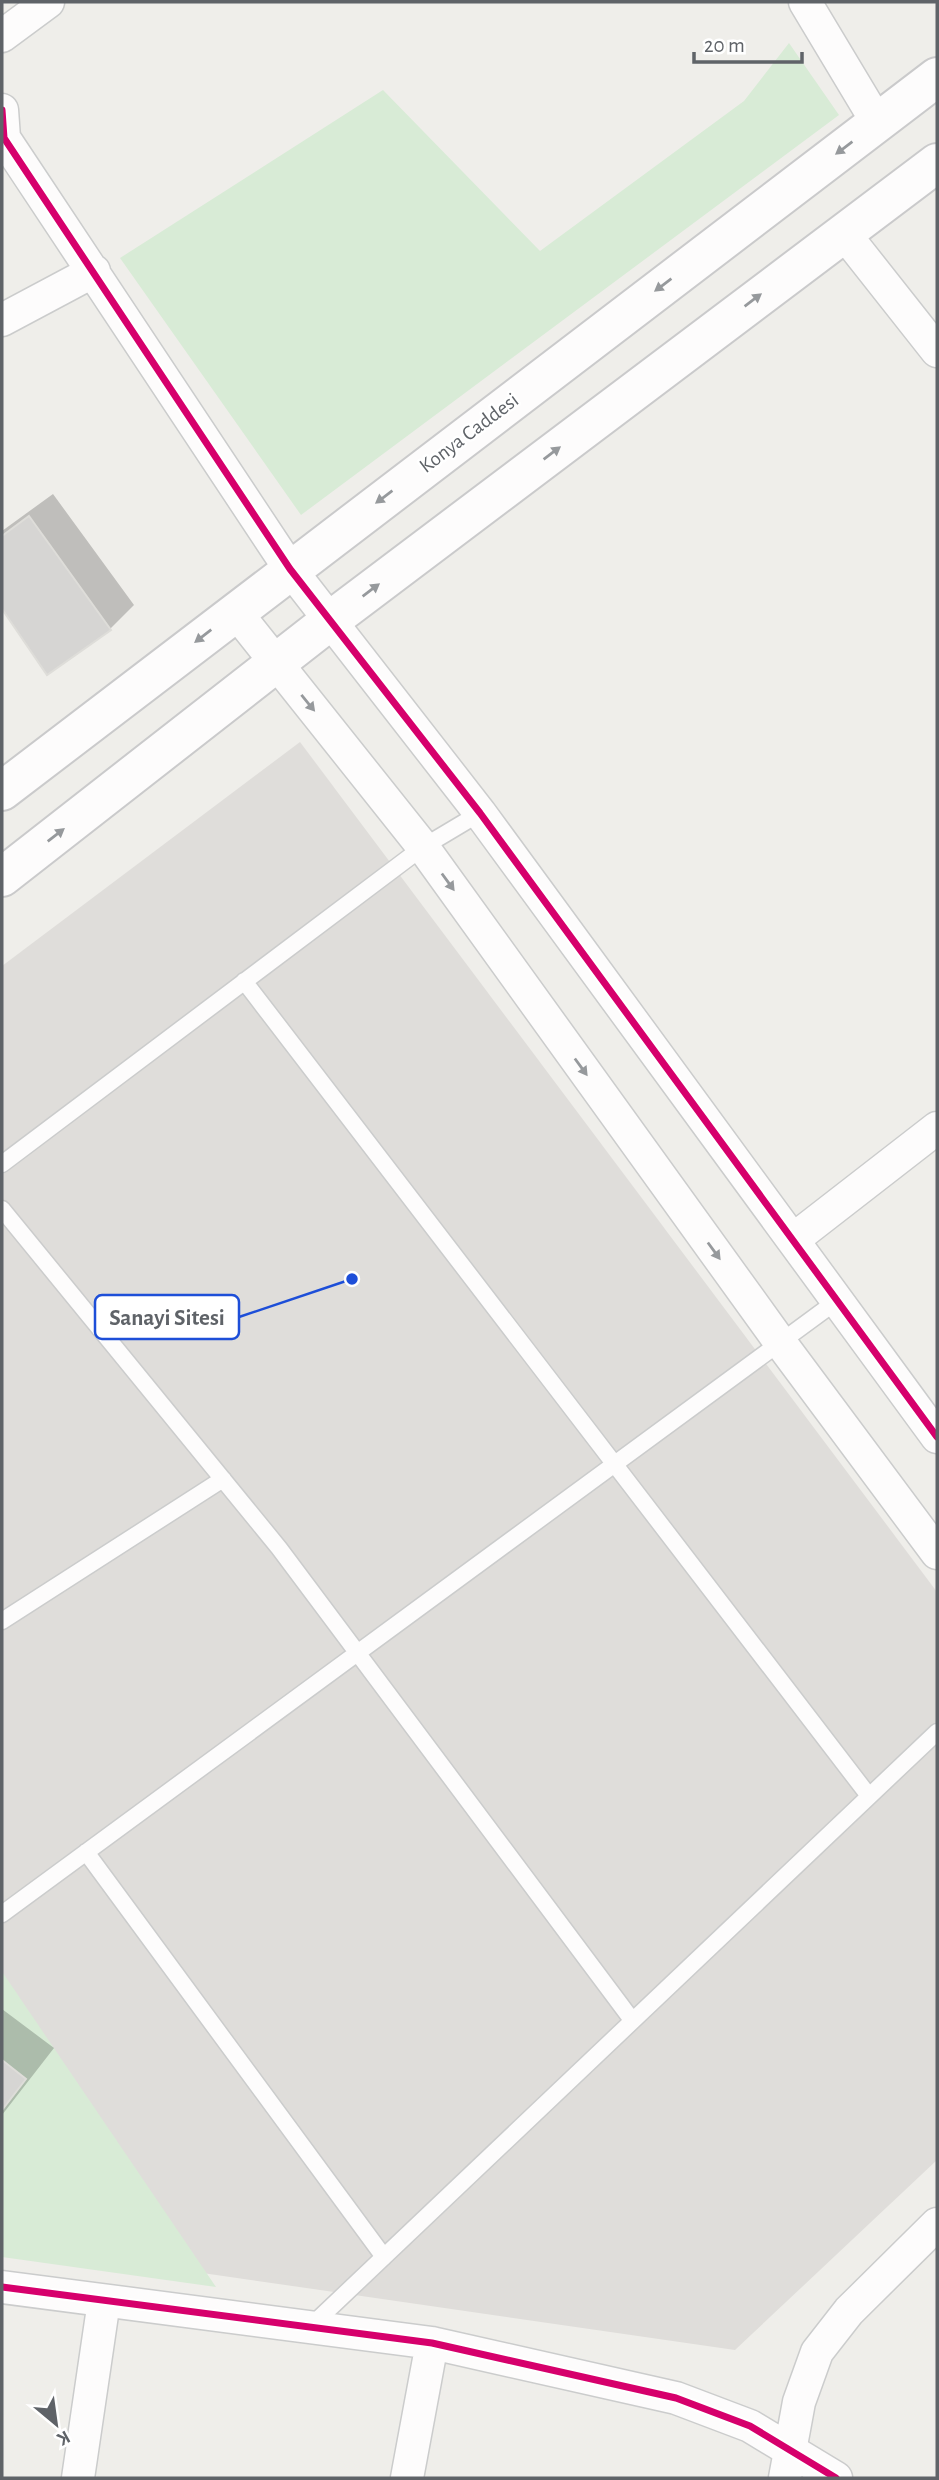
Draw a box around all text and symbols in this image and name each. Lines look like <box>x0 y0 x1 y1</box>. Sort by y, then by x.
scale bar <box>694 21 802 65</box>
text: 20 m <box>704 35 745 56</box>
one-way arrow <box>835 140 853 155</box>
one-way arrow <box>654 278 672 293</box>
one-way arrow <box>744 294 762 308</box>
street label: Konya Caddesi <box>415 389 523 477</box>
one-way arrow <box>543 446 561 460</box>
one-way arrow <box>375 490 393 504</box>
one-way arrow <box>362 583 380 597</box>
one-way arrow <box>195 628 213 643</box>
one-way arrow <box>300 694 315 712</box>
one-way arrow <box>46 827 64 842</box>
one-way arrow <box>441 873 455 891</box>
one-way arrow <box>574 1058 588 1076</box>
one-way arrow <box>707 1242 721 1260</box>
callout: Sanayi Sitesi <box>95 1295 239 1339</box>
text: Sanayi Sitesi <box>109 1307 225 1330</box>
north arrow <box>21 2389 91 2459</box>
text: K <box>53 2427 73 2449</box>

